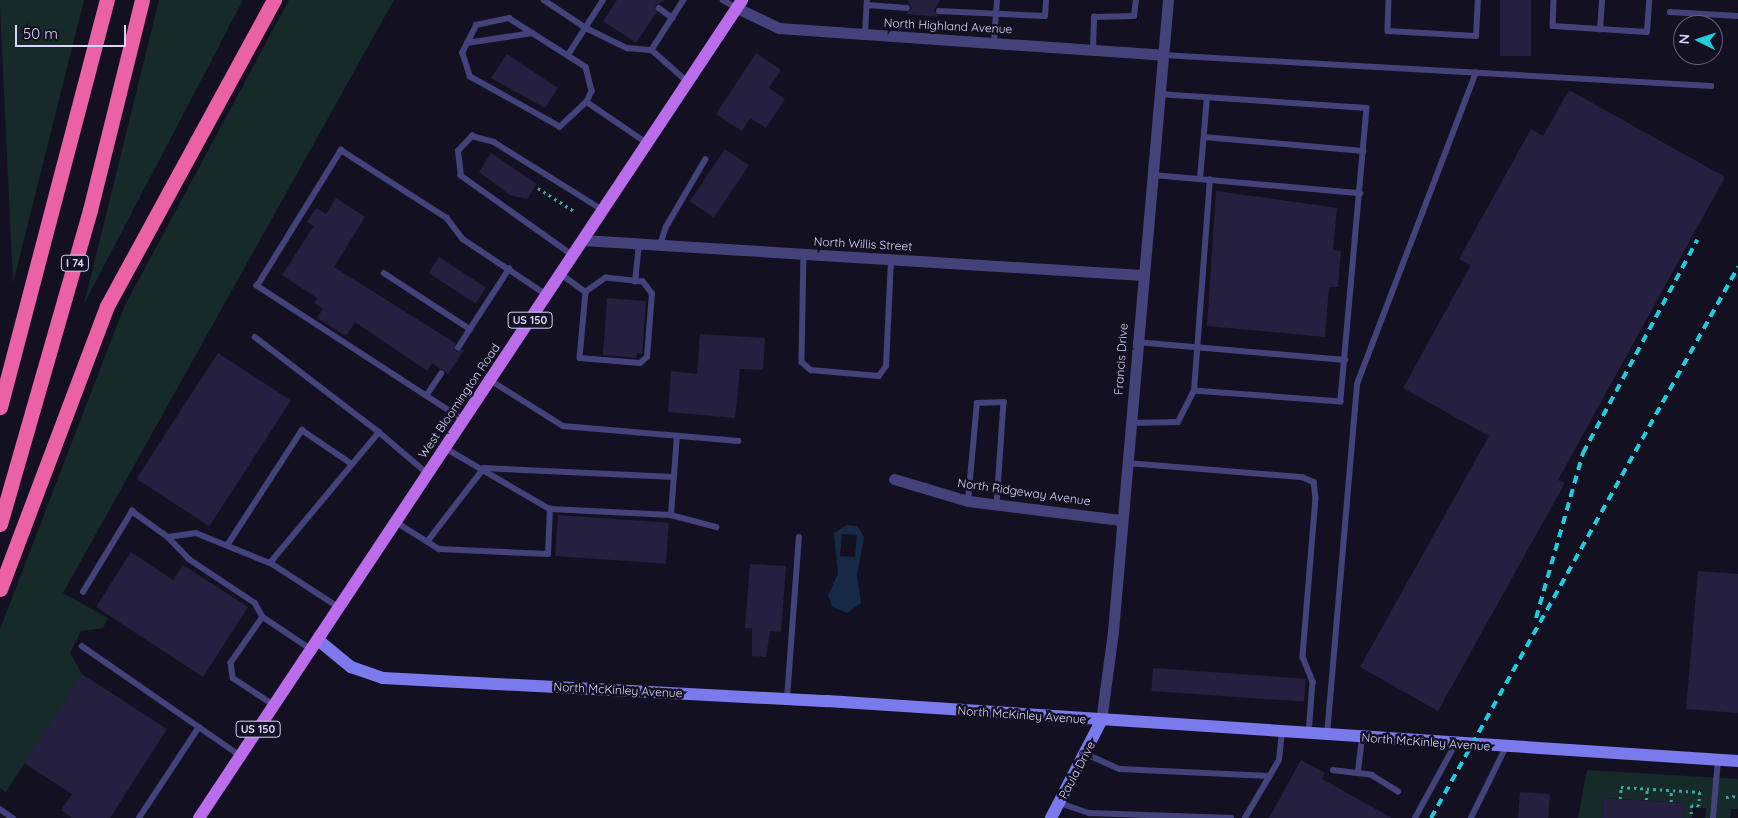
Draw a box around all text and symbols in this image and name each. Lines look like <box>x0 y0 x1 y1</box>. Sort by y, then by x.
scale bar <box>18 15 129 47</box>
street label: North Highland Avenue <box>883 15 1013 37</box>
north arrow <box>1673 15 1723 65</box>
text: 50 m <box>23 24 58 43</box>
text: N <box>1675 33 1693 45</box>
street label: North Willis Street <box>813 234 913 254</box>
road number: I 74 <box>60 254 90 272</box>
road number: US 150 <box>508 312 552 328</box>
street label: Francis Drive <box>1111 323 1131 395</box>
street label: West Bloomington Road <box>415 341 503 461</box>
street label: North Ridgeway Avenue <box>957 476 1091 508</box>
street label: North McKinley Avenue <box>553 679 683 701</box>
street label: North McKinley Avenue <box>957 703 1087 727</box>
road number: US 150 <box>236 721 280 738</box>
street label: North McKinley Avenue <box>1361 730 1491 754</box>
street label: Paula Drive <box>1056 739 1098 801</box>

